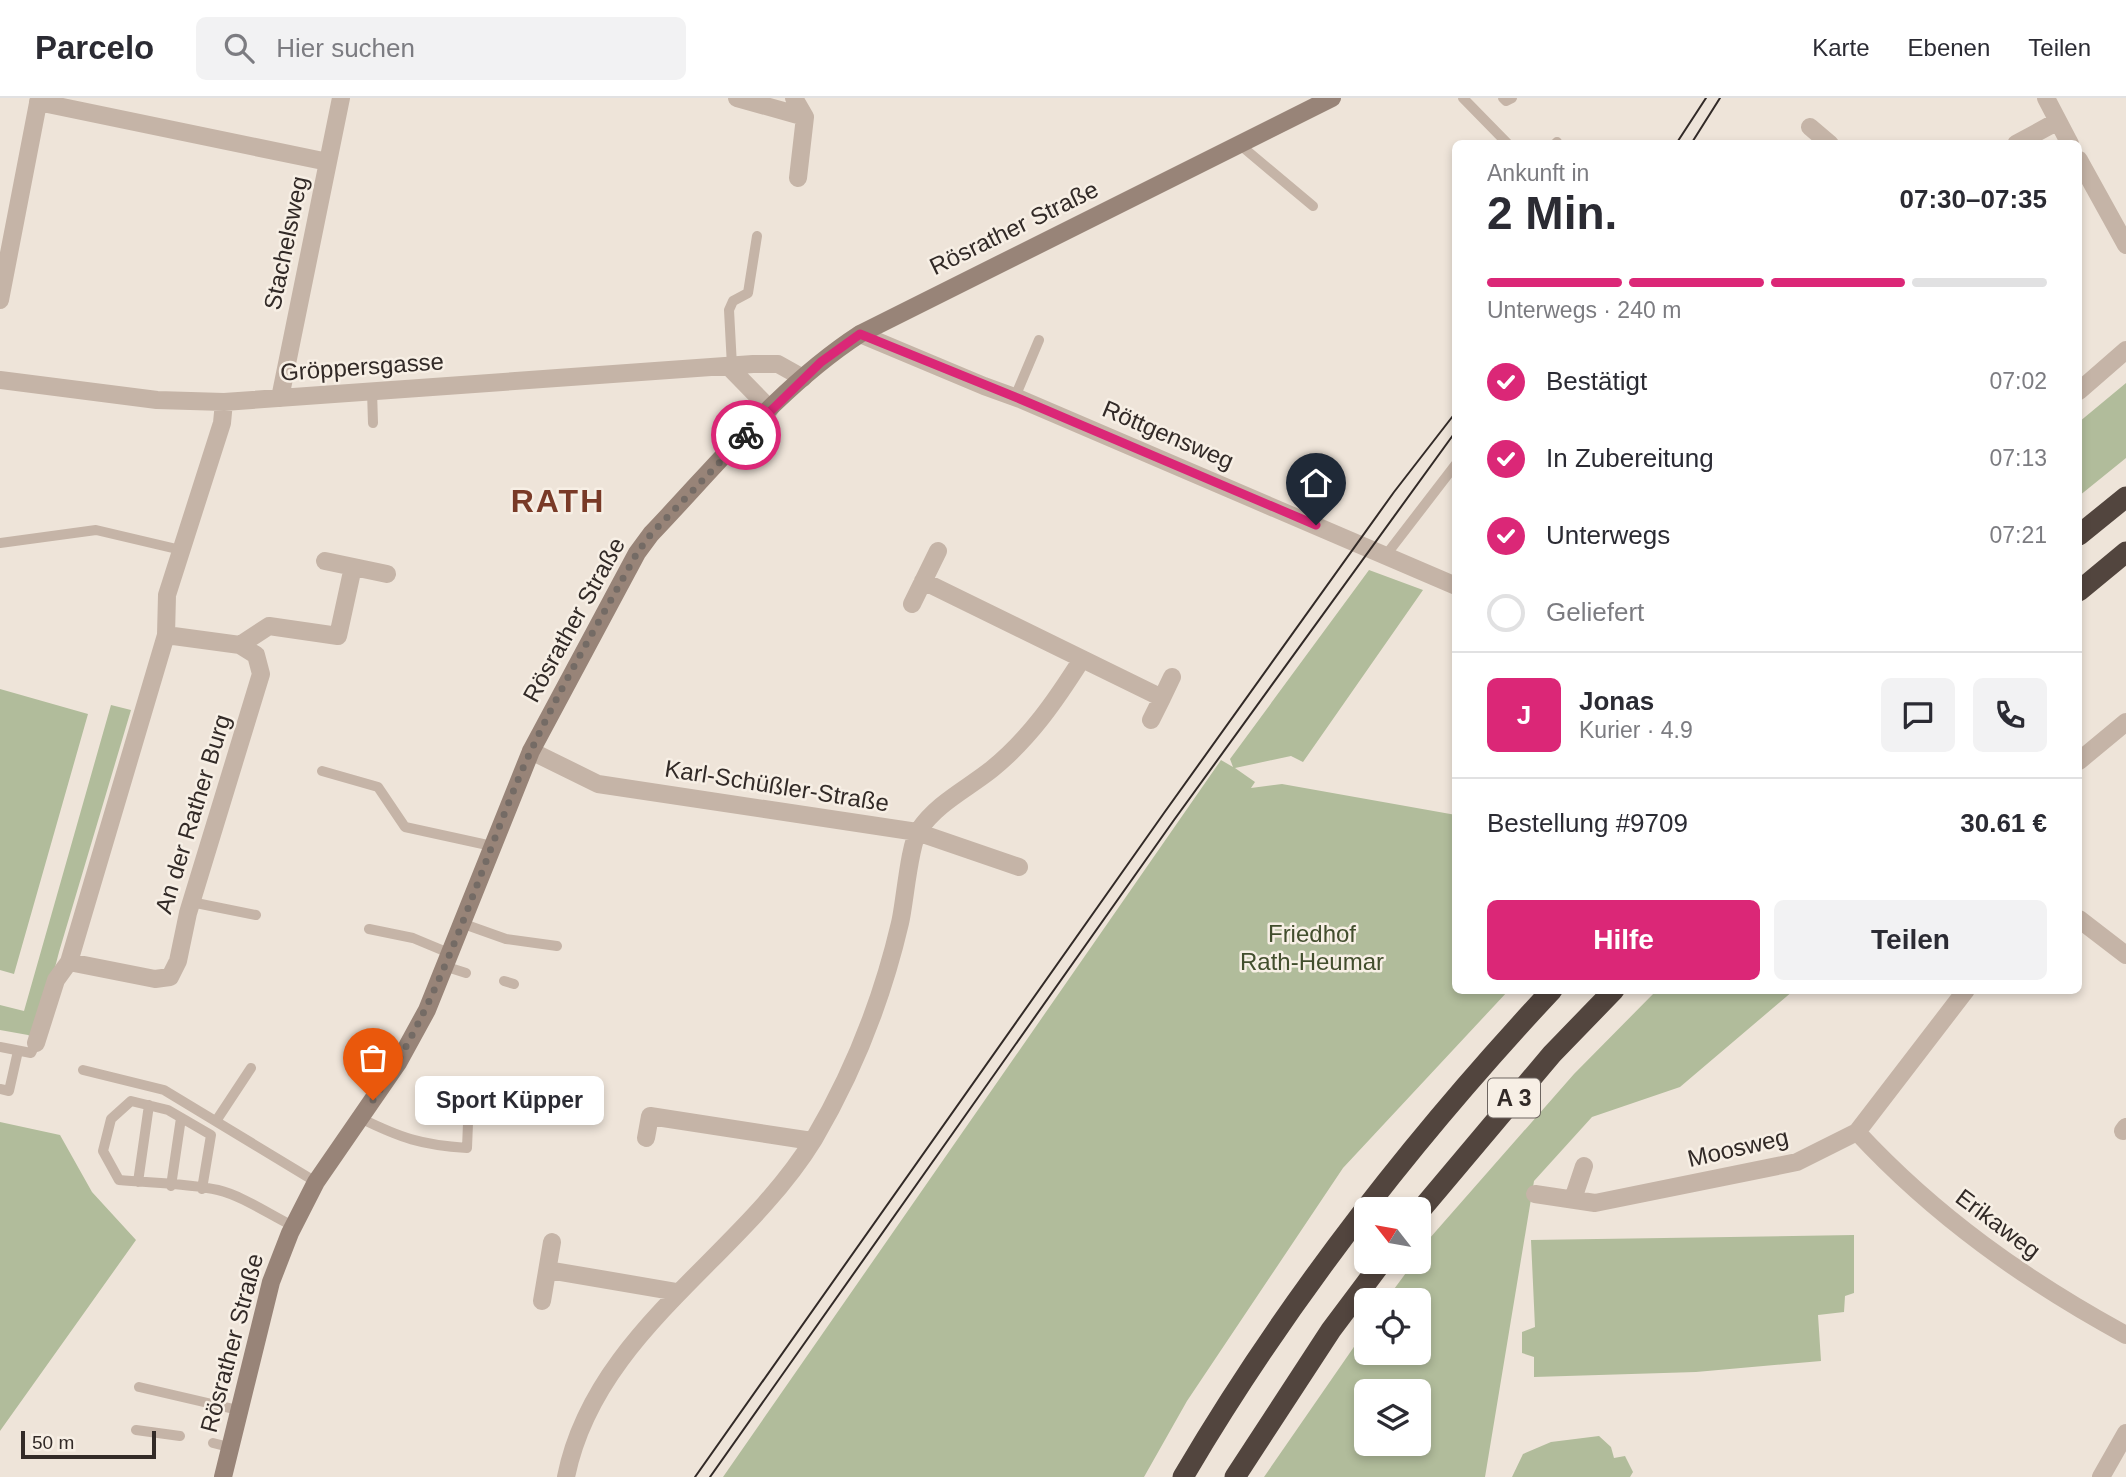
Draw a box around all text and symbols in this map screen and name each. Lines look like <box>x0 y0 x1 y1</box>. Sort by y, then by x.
search box <box>196 17 686 80</box>
text: Parcelo <box>35 29 154 66</box>
icon: search <box>220 29 258 67</box>
text: Hier suchen <box>276 33 415 63</box>
text: Karte <box>1812 34 1870 61</box>
text: Ebenen <box>1908 34 1990 61</box>
text: Teilen <box>2028 34 2091 61</box>
text: Ankunft in <box>1487 160 1589 186</box>
street label: Stachelsweg <box>258 174 313 312</box>
street label: Rösrather Straße <box>925 175 1102 280</box>
text: 07:30–07:35 <box>1900 184 2047 214</box>
text: 2 Min. <box>1487 187 1617 239</box>
text: Unterwegs · 240 m <box>1487 297 1681 323</box>
street label: Gröppersgasse <box>279 347 445 386</box>
icon: check <box>1487 363 1525 401</box>
text: Bestätigt <box>1546 366 1647 396</box>
text: 07:02 <box>1989 368 2047 394</box>
street label: Röttgensweg <box>1098 395 1238 474</box>
courier <box>711 400 781 470</box>
icon: bike <box>727 416 765 454</box>
icon: check <box>1487 440 1525 478</box>
text: In Zubereitung <box>1546 443 1714 473</box>
text: 07:13 <box>1989 445 2047 471</box>
pin <box>1286 453 1346 525</box>
icon: home <box>1297 464 1335 502</box>
district label: RATH <box>511 483 605 519</box>
icon: check <box>1487 517 1525 555</box>
text: Unterwegs <box>1546 520 1670 550</box>
text: 07:21 <box>1989 522 2047 548</box>
street label: Rösrather Straße <box>517 533 630 707</box>
text: Geliefert <box>1546 597 1644 627</box>
button: chat <box>1881 678 1955 752</box>
button: phone <box>1973 678 2047 752</box>
text: Jonas <box>1579 686 1654 716</box>
text: J <box>1517 700 1531 730</box>
street label: An der Rather Burg <box>149 711 236 917</box>
text: Kurier · 4.9 <box>1579 717 1693 743</box>
street label: Karl-Schüßler-Straße <box>663 754 891 817</box>
text: Bestellung #9709 <box>1487 808 1688 838</box>
text: 30.61 € <box>1960 808 2047 838</box>
button: Hilfe <box>1487 900 1760 980</box>
button: Teilen <box>1774 900 2047 980</box>
park label: Friedhof Rath-Heumar <box>1240 920 1384 975</box>
pin <box>343 1028 403 1100</box>
icon: bag <box>354 1039 392 1077</box>
callout: Sport Küpper <box>415 1076 604 1124</box>
road number: A 3 <box>1488 1079 1540 1118</box>
text: Sport Küpper <box>436 1087 583 1113</box>
street label: Moosweg <box>1685 1123 1791 1172</box>
street label: Erikaweg <box>1951 1183 2046 1264</box>
north arrow <box>1354 1197 1432 1274</box>
map controls <box>1354 1197 1431 1456</box>
street label: Rösrather Straße <box>195 1250 268 1435</box>
button: locate <box>1354 1288 1431 1365</box>
button: layers <box>1354 1379 1431 1456</box>
scale bar <box>21 1428 156 1460</box>
text: 50 m <box>32 1432 74 1453</box>

